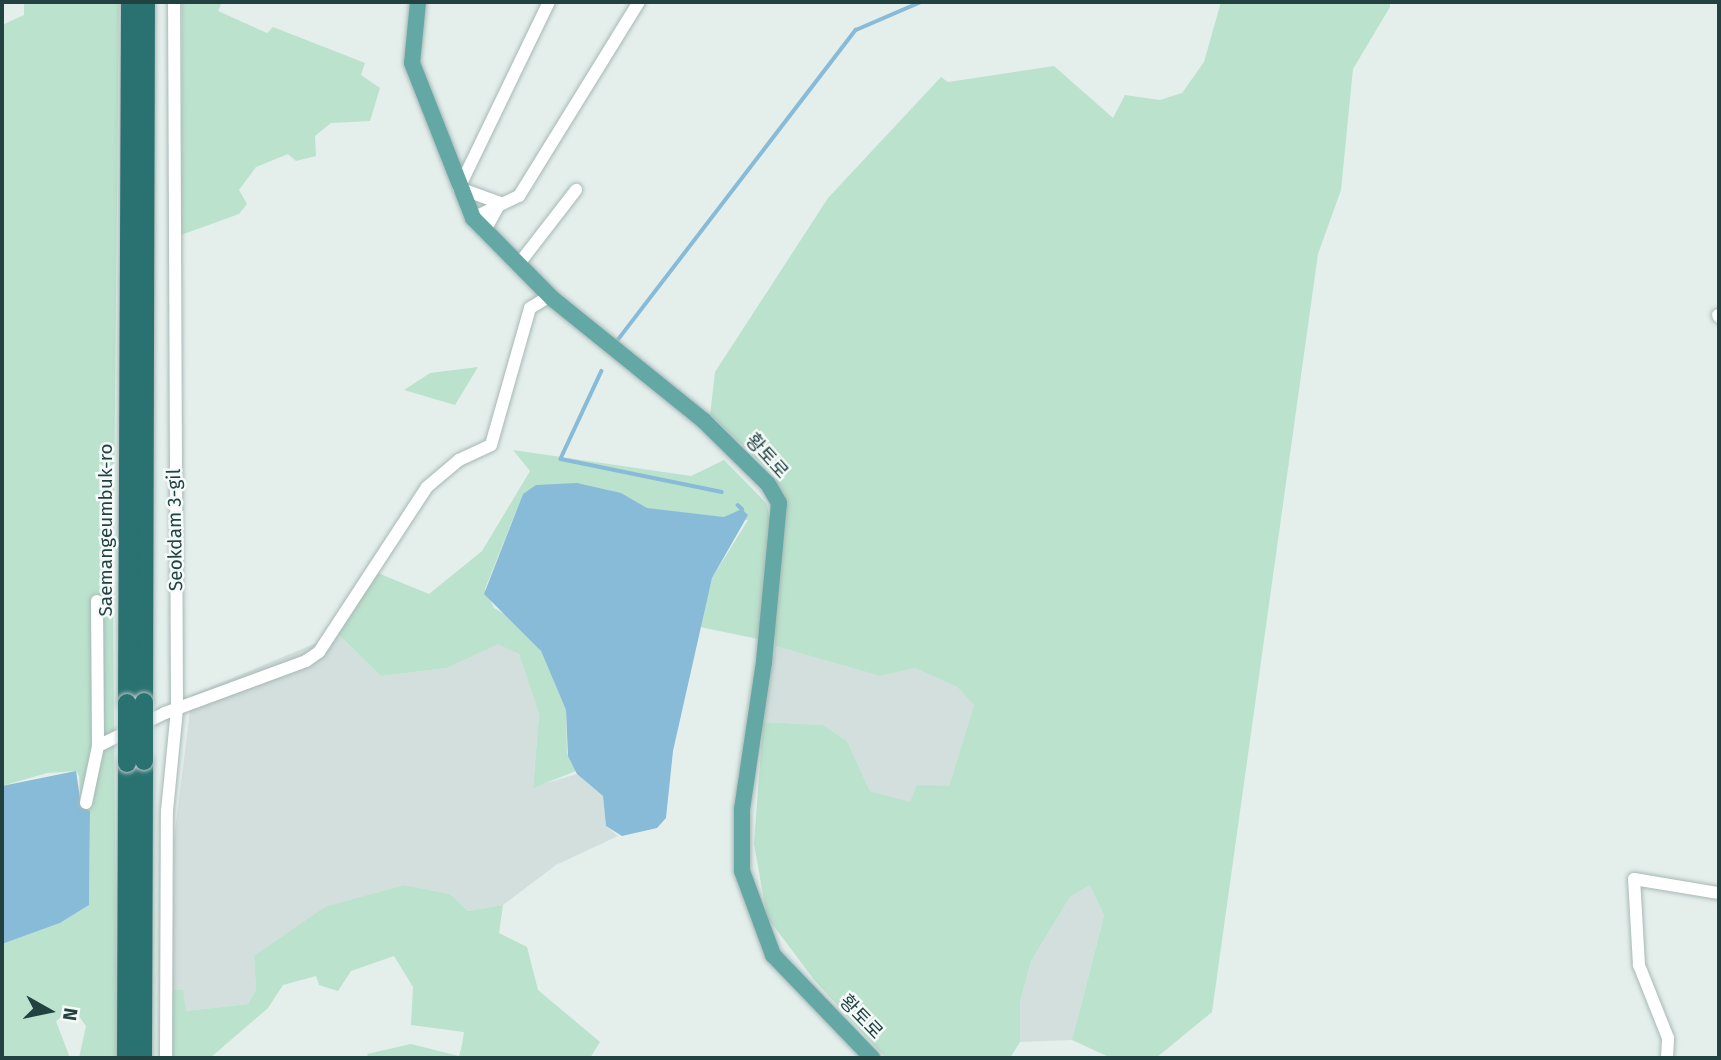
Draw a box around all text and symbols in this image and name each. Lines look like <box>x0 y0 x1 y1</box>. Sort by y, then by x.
street label: 황토로 <box>741 429 793 483</box>
street label: Saemangeumbuk-ro <box>95 444 117 616</box>
street label: Seokdam 3-gil <box>163 469 187 591</box>
north arrow <box>14 976 84 1046</box>
street label: 황토로 <box>835 990 887 1044</box>
text: N <box>58 1006 83 1022</box>

